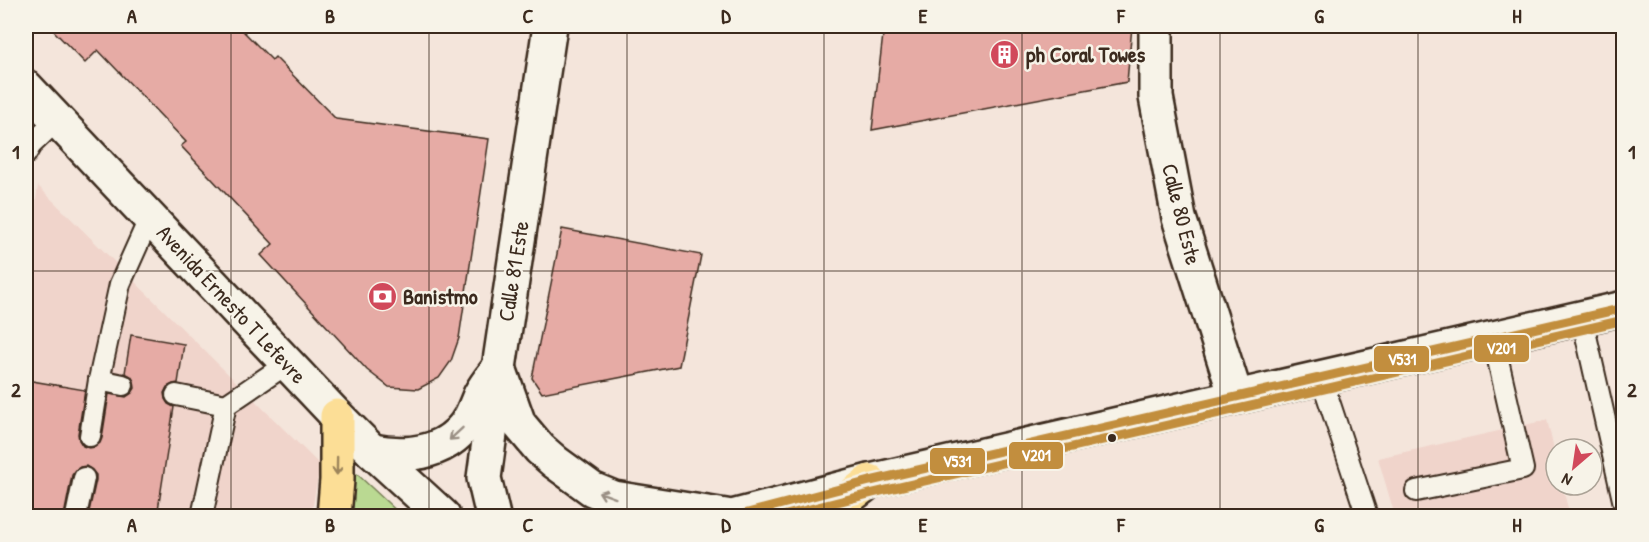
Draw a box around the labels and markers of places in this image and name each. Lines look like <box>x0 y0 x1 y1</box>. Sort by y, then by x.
building icon: ph Coral Towes <box>989 38 1021 70</box>
place label: ph Coral Towes <box>1026 39 1146 70</box>
bank icon: Banistmo <box>366 280 398 312</box>
place label: Banistmo <box>403 281 478 311</box>
unlabelled marker <box>1106 432 1118 444</box>

